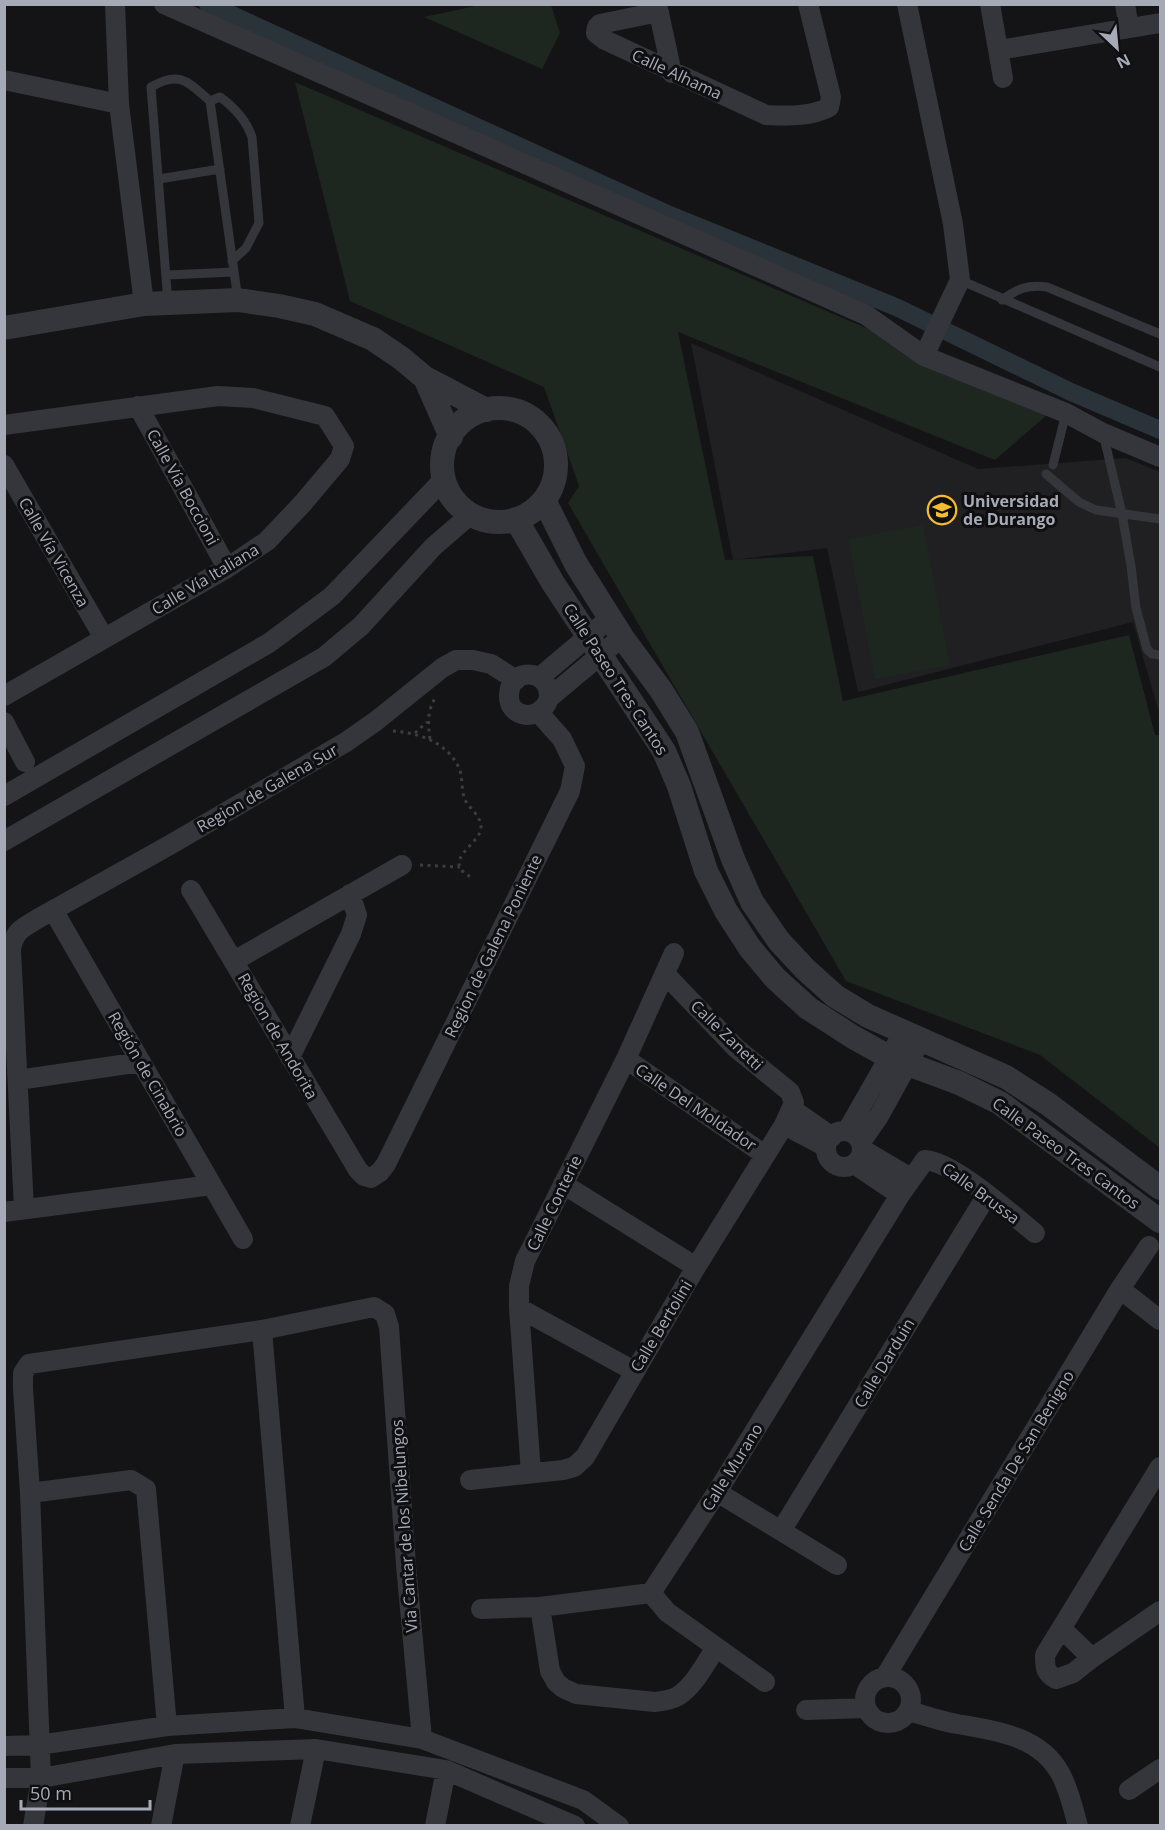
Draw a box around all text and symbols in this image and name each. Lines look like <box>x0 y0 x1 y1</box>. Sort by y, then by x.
north arrow <box>1087 18 1147 78</box>
street label: Calle Alhama <box>629 44 725 104</box>
text: N <box>1113 49 1134 74</box>
street label: Calle Vía Boccioni <box>142 425 224 549</box>
place label: Universidad de Durango <box>963 490 1059 530</box>
street label: Calle Vía Vicenza <box>14 493 94 611</box>
school or university icon: Universidad de Durango <box>926 494 958 526</box>
street label: Calle Vía Italiana <box>147 538 263 620</box>
street label: Calle Paseo Tres Cantos <box>559 599 673 759</box>
street label: Region de Galena Sur <box>192 738 342 837</box>
street label: Region de Galena Poniente <box>439 851 547 1041</box>
street label: Region de Andorita <box>233 969 323 1103</box>
street label: Calle Zanetti <box>686 995 768 1075</box>
street label: Región de Cinabrio <box>103 1007 193 1141</box>
street label: Calle Del Moldador <box>631 1058 761 1156</box>
street label: Calle Paseo Tres Cantos <box>988 1092 1144 1214</box>
street label: Calle Conterie <box>521 1151 587 1255</box>
street label: Calle Brussa <box>938 1157 1024 1229</box>
street label: Calle Bertolini <box>625 1276 697 1376</box>
street label: Calle Darduin <box>849 1314 919 1412</box>
street label: Calle Senda De San Benigno <box>953 1366 1079 1556</box>
street label: Via Cantar de los Nibelungos <box>386 1419 422 1633</box>
street label: Calle Murano <box>696 1419 768 1515</box>
scale bar <box>21 1773 150 1811</box>
text: 50 m <box>30 1781 72 1805</box>

